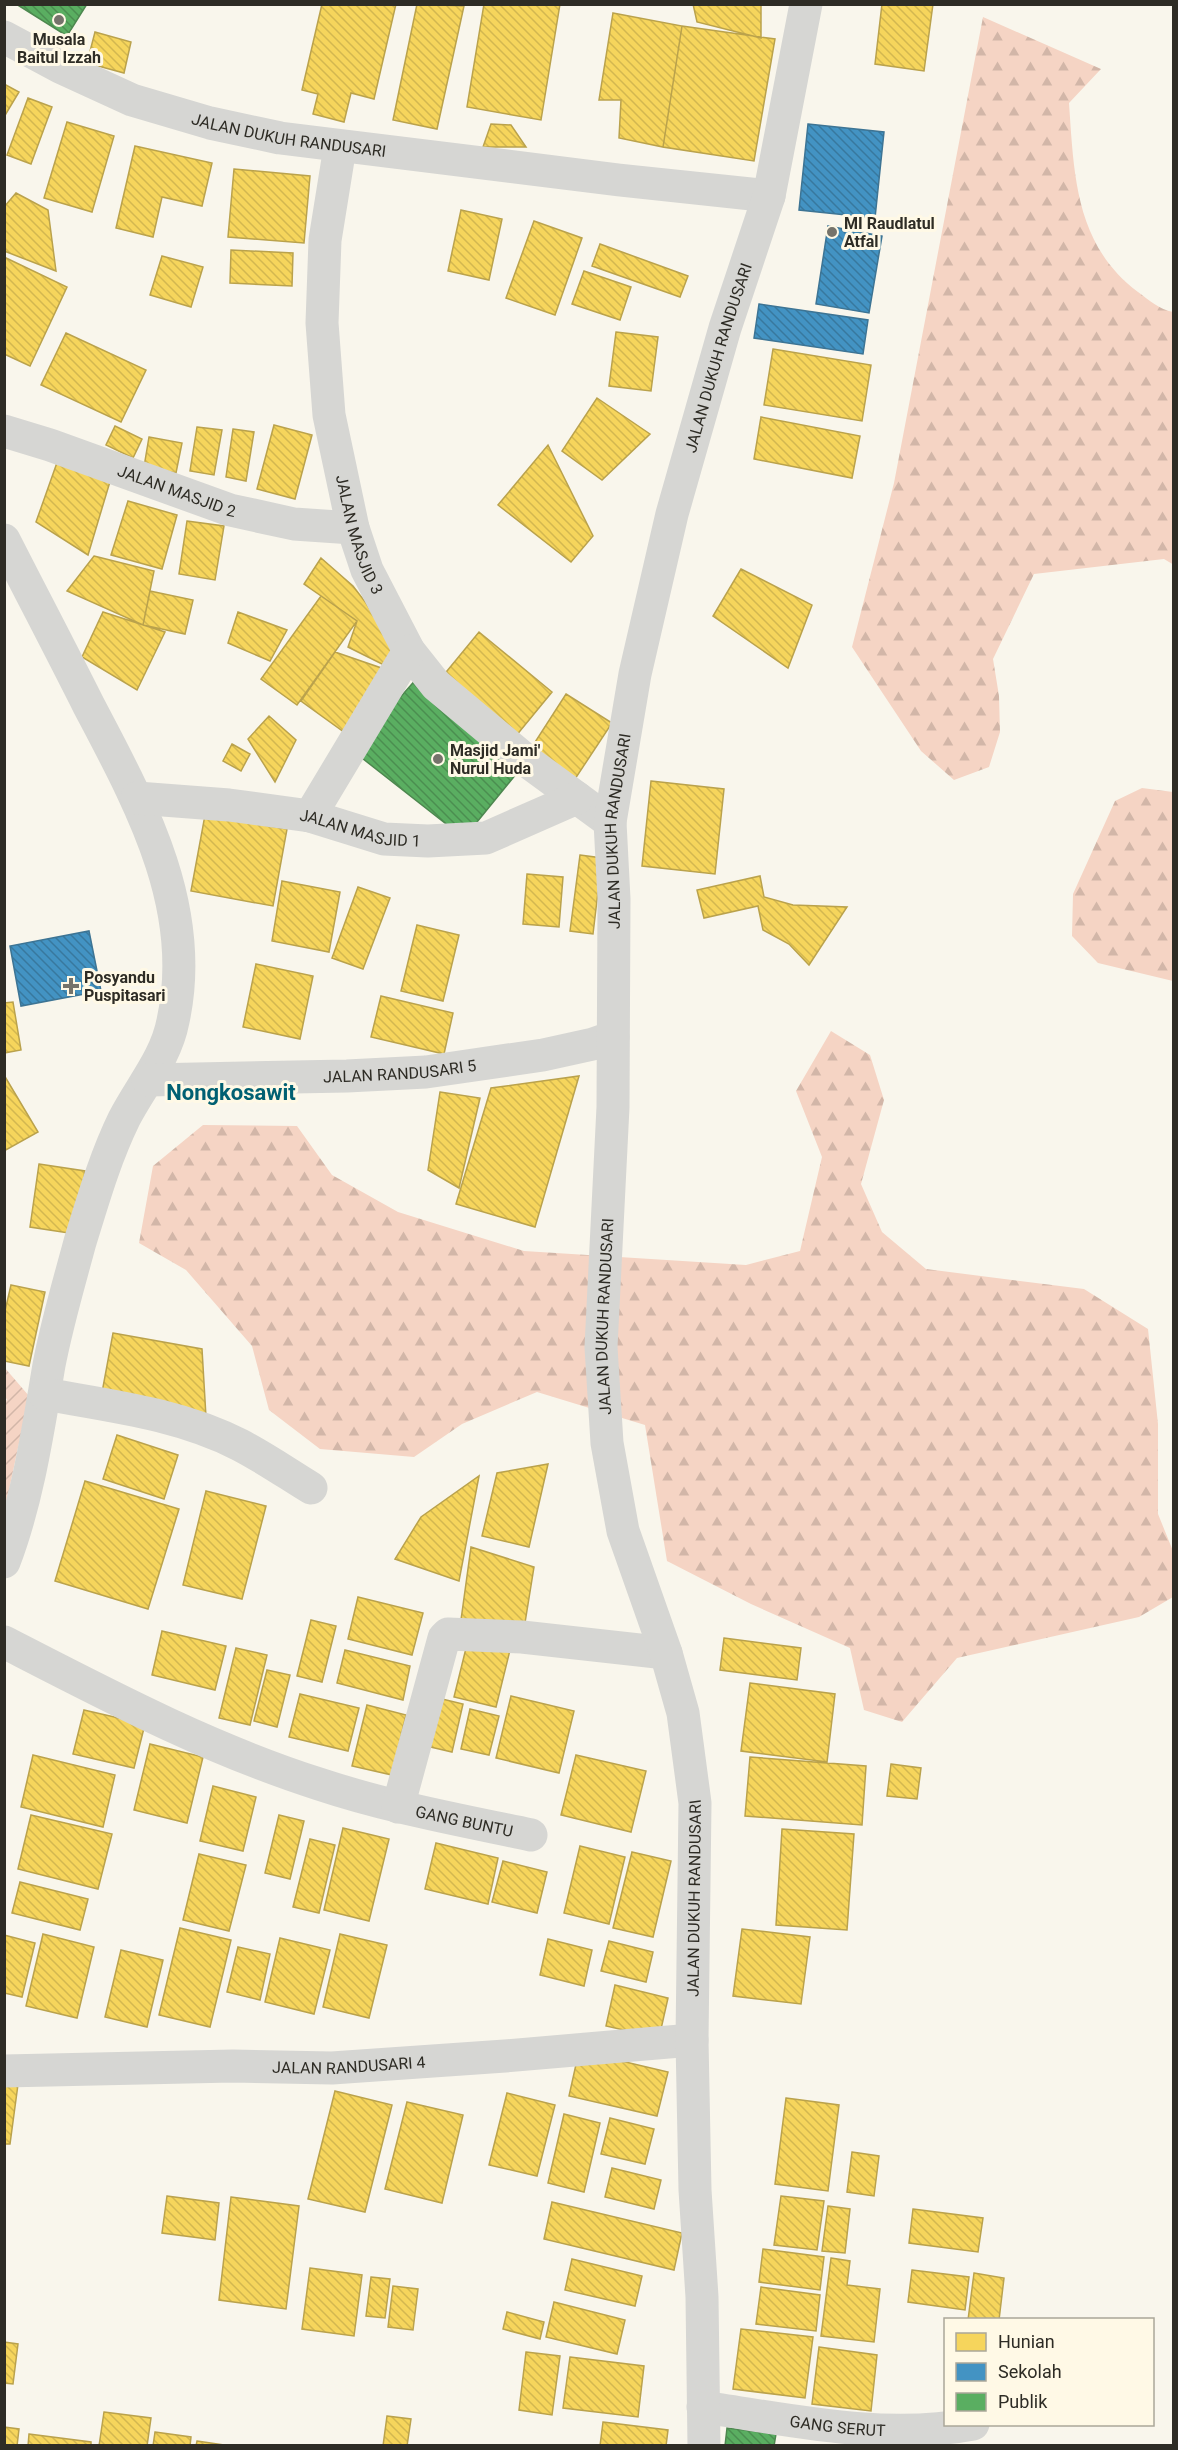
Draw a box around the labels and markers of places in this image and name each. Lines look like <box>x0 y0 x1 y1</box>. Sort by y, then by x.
marker: Musala Baitul Izzah <box>52 13 66 27</box>
place label: Musala Baitul Izzah <box>17 30 101 67</box>
place label: MI Raudlatul Atfal <box>844 214 935 251</box>
marker: MI Raudlatul Atfal <box>825 225 839 239</box>
place label: Masjid Jami' Nurul Huda <box>450 741 541 778</box>
marker: Masjid Jami' Nurul Huda <box>431 752 445 766</box>
place label: Posyandu Puspitasari <box>84 968 166 1005</box>
marker: Posyandu Puspitasari <box>62 977 80 995</box>

